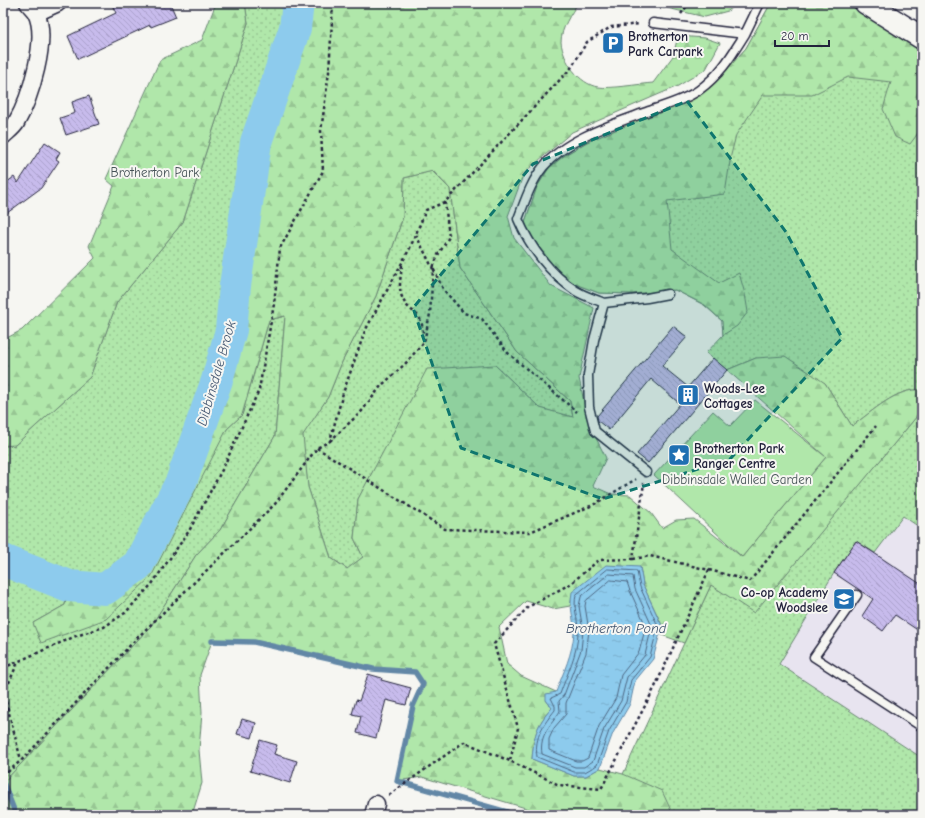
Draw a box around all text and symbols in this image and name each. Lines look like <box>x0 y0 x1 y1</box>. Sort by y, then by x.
scale bar <box>775 22 829 48</box>
place label: Brotherton Park Carpark <box>628 29 703 59</box>
text: 20 m <box>781 29 809 43</box>
parking icon: Brotherton Park Carpark <box>600 30 626 56</box>
park label: Brotherton Park <box>111 165 200 180</box>
water label: Dibbinsdale Brook <box>193 318 240 428</box>
place label: Woods-Lee Cottages <box>704 381 766 411</box>
building icon: Woods-Lee Cottages <box>675 382 701 408</box>
place label: Brotherton Park Ranger Centre <box>694 441 785 471</box>
place icon: Brotherton Park Ranger Centre <box>666 442 692 468</box>
park label: Dibbinsdale Walled Garden <box>662 472 812 487</box>
place label: Co-op Academy Woodslee <box>741 585 829 615</box>
school or university icon: Co-op Academy Woodslee <box>831 586 857 612</box>
water label: Brotherton Pond <box>566 620 667 637</box>

